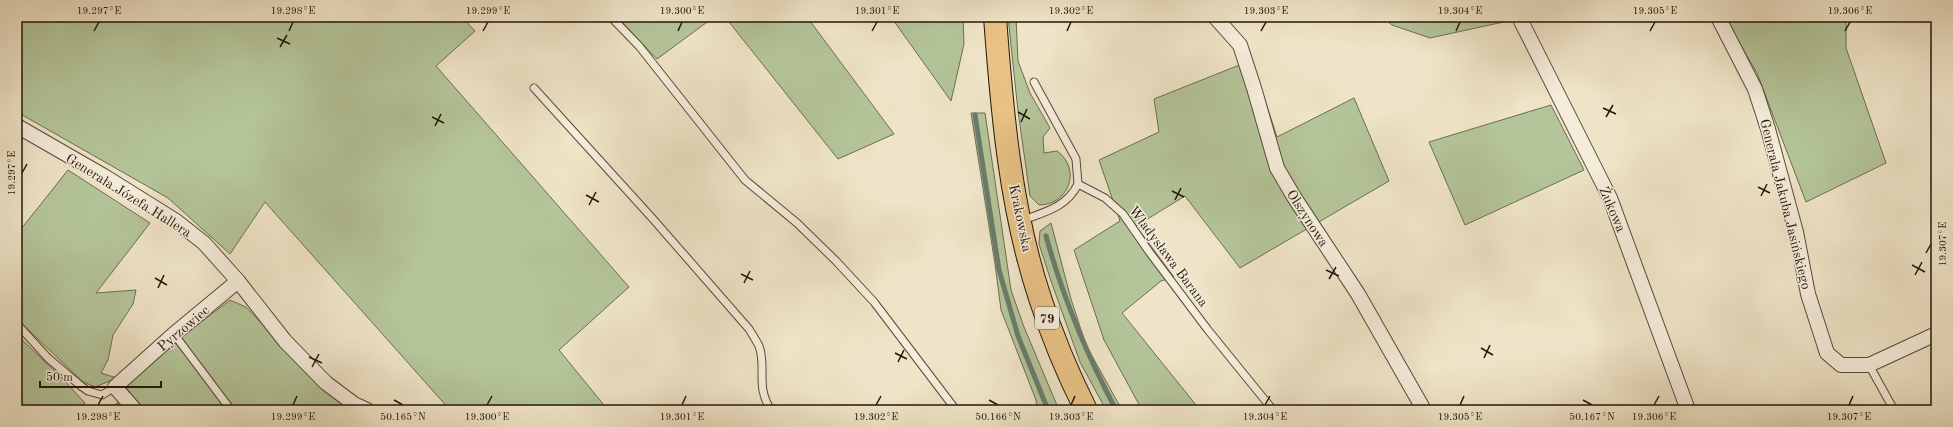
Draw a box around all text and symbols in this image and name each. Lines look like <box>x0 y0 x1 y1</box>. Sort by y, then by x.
text: 19.297°E <box>77 6 121 16</box>
text: 19.298°E <box>271 6 315 16</box>
text: 19.299°E <box>466 6 510 16</box>
text: 19.300°E <box>660 6 704 16</box>
text: 19.301°E <box>855 6 899 16</box>
text: 19.302°E <box>1049 6 1093 16</box>
text: 19.303°E <box>1244 6 1288 16</box>
text: 19.304°E <box>1438 6 1482 16</box>
text: 19.305°E <box>1633 6 1677 16</box>
text: 19.306°E <box>1828 6 1872 16</box>
street label: Generała Jakuba Jasińskiego <box>1757 118 1813 291</box>
text: 19.297°E <box>7 151 17 195</box>
street label: Generała Józefa Hallera <box>63 151 194 240</box>
street label: Krakowska <box>1006 183 1034 253</box>
street label: Żukowa <box>1596 183 1631 234</box>
street label: Olszynowa <box>1284 188 1331 250</box>
street label: Władysława Barana <box>1126 204 1211 310</box>
text: 19.307°E <box>1938 222 1948 266</box>
street label: Pyrzowiec <box>155 303 212 354</box>
road number: 79 <box>1035 307 1059 329</box>
scale bar <box>40 363 161 389</box>
text: 50 m <box>46 371 73 384</box>
text: 19.298°E <box>76 412 120 422</box>
text: 19.299°E <box>271 412 315 422</box>
text: 50.165°N <box>380 412 426 422</box>
text: 19.300°E <box>465 412 509 422</box>
text: 19.301°E <box>660 412 704 422</box>
text: 19.302°E <box>854 412 898 422</box>
text: 50.166°N <box>975 412 1021 422</box>
text: 19.303°E <box>1049 412 1093 422</box>
text: 19.304°E <box>1243 412 1287 422</box>
text: 19.305°E <box>1438 412 1482 422</box>
text: 50.167°N <box>1569 412 1615 422</box>
text: 19.306°E <box>1632 412 1676 422</box>
text: 19.307°E <box>1827 412 1871 422</box>

